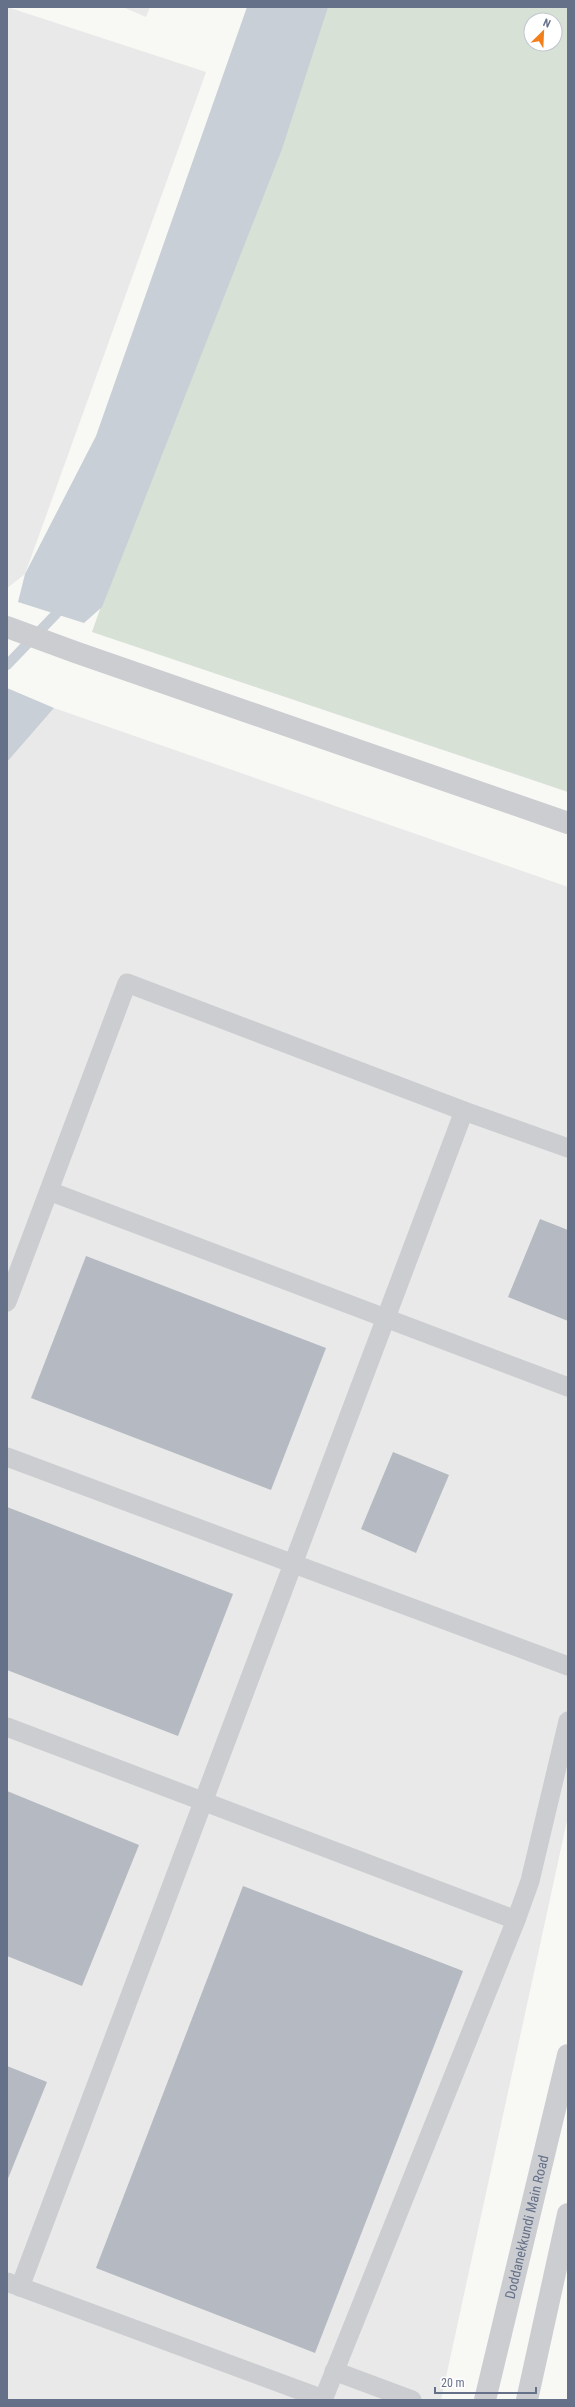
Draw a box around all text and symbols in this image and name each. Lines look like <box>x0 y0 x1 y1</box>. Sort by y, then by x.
north arrow <box>523 12 563 52</box>
text: N <box>541 16 553 31</box>
street label: Doddanekkundi Main Road <box>502 2153 552 2300</box>
scale bar <box>435 2369 536 2395</box>
text: 20 m <box>441 2376 465 2390</box>

